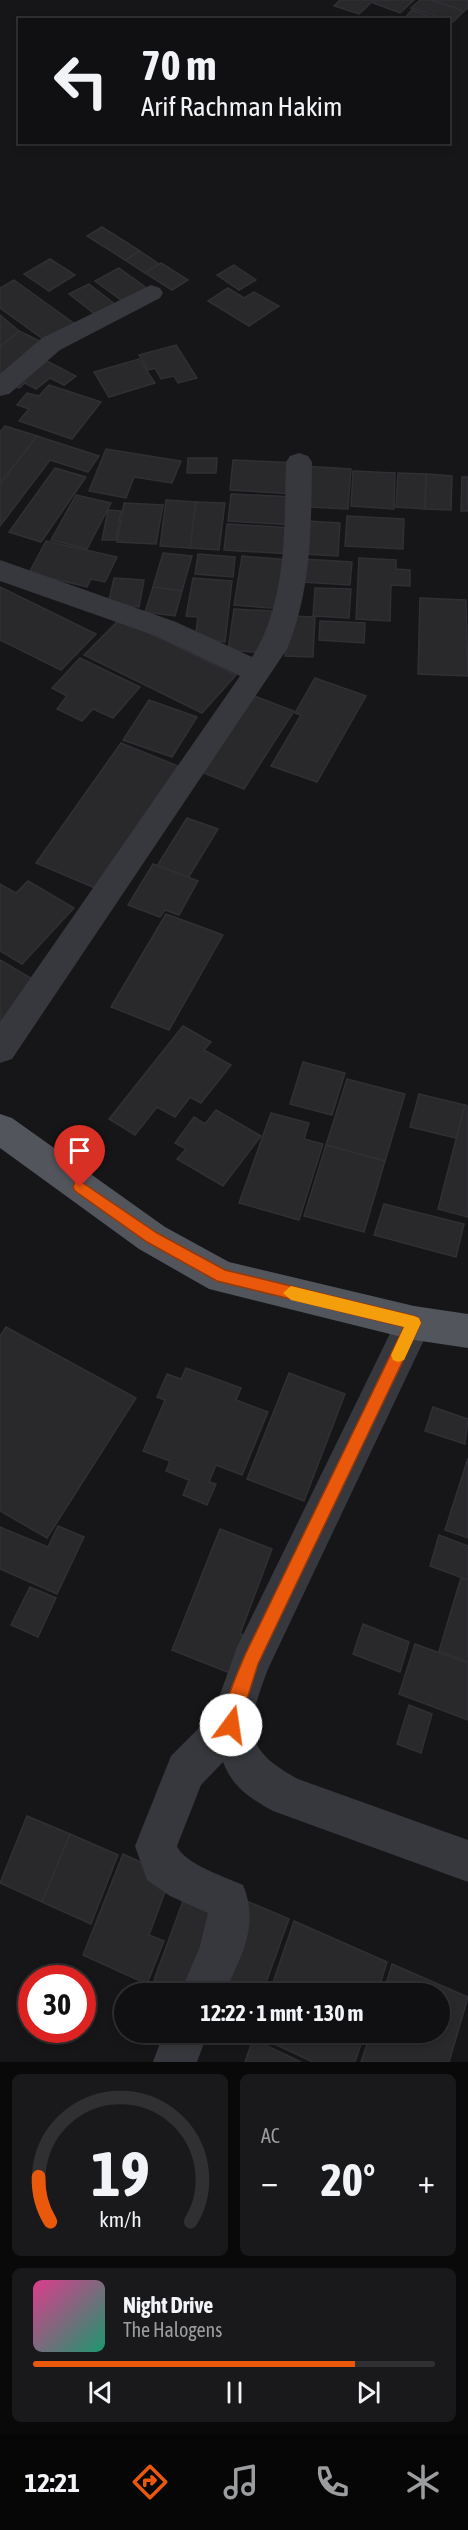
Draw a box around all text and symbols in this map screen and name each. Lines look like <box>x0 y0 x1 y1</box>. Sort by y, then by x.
text: 70 m <box>141 41 216 89</box>
icon: left <box>42 42 120 120</box>
text: Arif Rachman Hakim <box>141 91 342 122</box>
pin <box>54 1125 105 1187</box>
icon: arrive <box>63 1134 96 1167</box>
position arrow <box>199 1693 263 1757</box>
speed limit sign: 30 <box>18 1965 96 2043</box>
text: 12:22 · 1 mnt · 130 m <box>201 2000 363 2026</box>
text: AC <box>261 2124 280 2147</box>
text: 19 <box>91 2138 149 2209</box>
text: 20° <box>321 2154 375 2206</box>
text: − <box>261 2162 278 2200</box>
text: + <box>418 2162 435 2200</box>
text: km/h <box>99 2207 141 2232</box>
text: Night Drive <box>123 2292 213 2318</box>
text: The Halogens <box>123 2318 222 2341</box>
icon: previous <box>84 2376 117 2409</box>
icon: pause <box>218 2376 251 2409</box>
icon: next <box>352 2376 385 2409</box>
icon: directions <box>129 2461 171 2503</box>
icon: music <box>220 2461 262 2503</box>
icon: phone <box>311 2461 353 2503</box>
icon: climate <box>402 2461 444 2503</box>
text: 12:21 <box>24 2467 80 2498</box>

